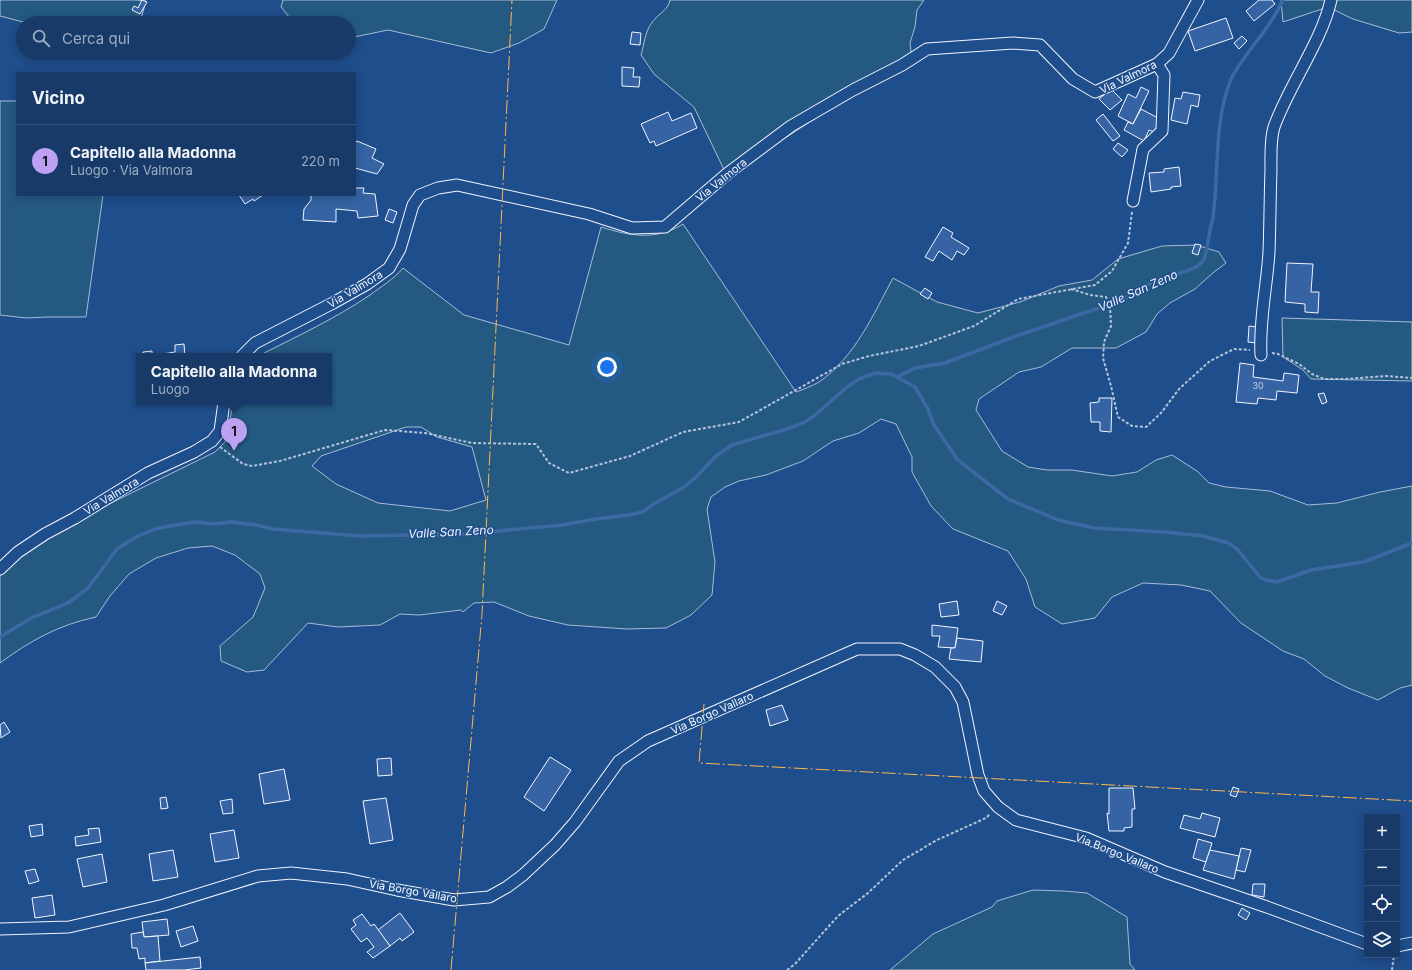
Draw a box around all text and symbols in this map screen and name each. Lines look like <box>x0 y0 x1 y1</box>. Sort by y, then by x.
search box <box>16 16 356 60</box>
icon: search <box>30 27 52 49</box>
text: Cerca qui <box>62 29 130 48</box>
street label: Via Valmora <box>1097 57 1159 97</box>
text: Vicino <box>32 88 85 108</box>
text: Capitello alla Madonna <box>70 143 236 162</box>
text: 1 <box>42 153 48 169</box>
text: 220 m <box>301 153 340 169</box>
street label: Via Valmora <box>693 155 749 205</box>
text: Luogo · Via Valmora <box>70 162 193 178</box>
water label: Valle San Zeno <box>1096 266 1180 315</box>
street label: Via Valmora <box>325 267 385 311</box>
popup <box>136 353 332 405</box>
your location <box>597 357 617 377</box>
text: Capitello alla Madonna <box>151 362 317 381</box>
house number: 30 <box>1252 380 1264 391</box>
text: Luogo <box>151 381 189 397</box>
pin: 1 <box>221 418 247 451</box>
street label: Via Valmora <box>81 474 141 518</box>
water label: Valle San Zeno <box>408 522 494 541</box>
street label: Via Borgo Vallaro <box>669 688 756 737</box>
map controls <box>1364 814 1400 958</box>
button: + <box>1364 814 1400 850</box>
street label: Via Borgo Vallaro <box>1073 830 1161 876</box>
button: − <box>1364 850 1400 886</box>
street label: Via Borgo Vallaro <box>368 876 458 906</box>
button: locate <box>1364 886 1400 922</box>
button: layers <box>1364 922 1400 958</box>

